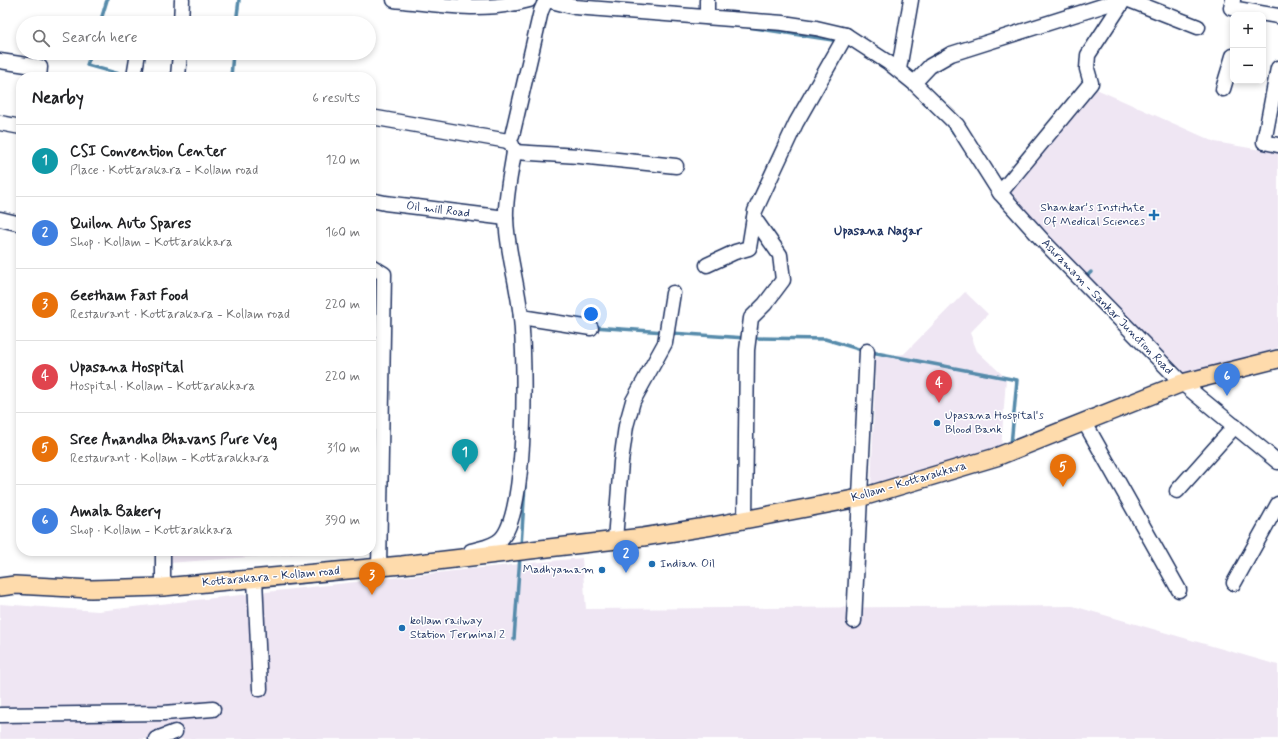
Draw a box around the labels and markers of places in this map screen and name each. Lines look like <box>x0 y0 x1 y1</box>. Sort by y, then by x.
place label: Shankar's Institute Of Medical Sciences <box>1040 200 1146 230</box>
marker: Shankar's Institute Of Medical Sciences <box>1148 209 1160 221</box>
pin: 6 <box>1214 363 1240 396</box>
pin: 4 <box>926 370 952 403</box>
place label: Upasana Hospital's Blood Bank <box>945 408 1044 438</box>
marker: Upasana Hospital's Blood Bank <box>932 418 942 428</box>
pin: 1 <box>452 439 478 472</box>
pin: 5 <box>1050 454 1076 487</box>
pin: 2 <box>613 540 639 573</box>
place label: Indian Oil <box>660 556 715 572</box>
marker: Indian Oil <box>647 559 657 569</box>
pin: 3 <box>359 562 385 595</box>
place label: Madhyamam <box>523 562 594 578</box>
marker: Madhyamam <box>597 565 607 575</box>
place label: kollam railway Station Terminal 2 <box>410 613 505 643</box>
marker: kollam railway Station Terminal 2 <box>397 623 407 633</box>

